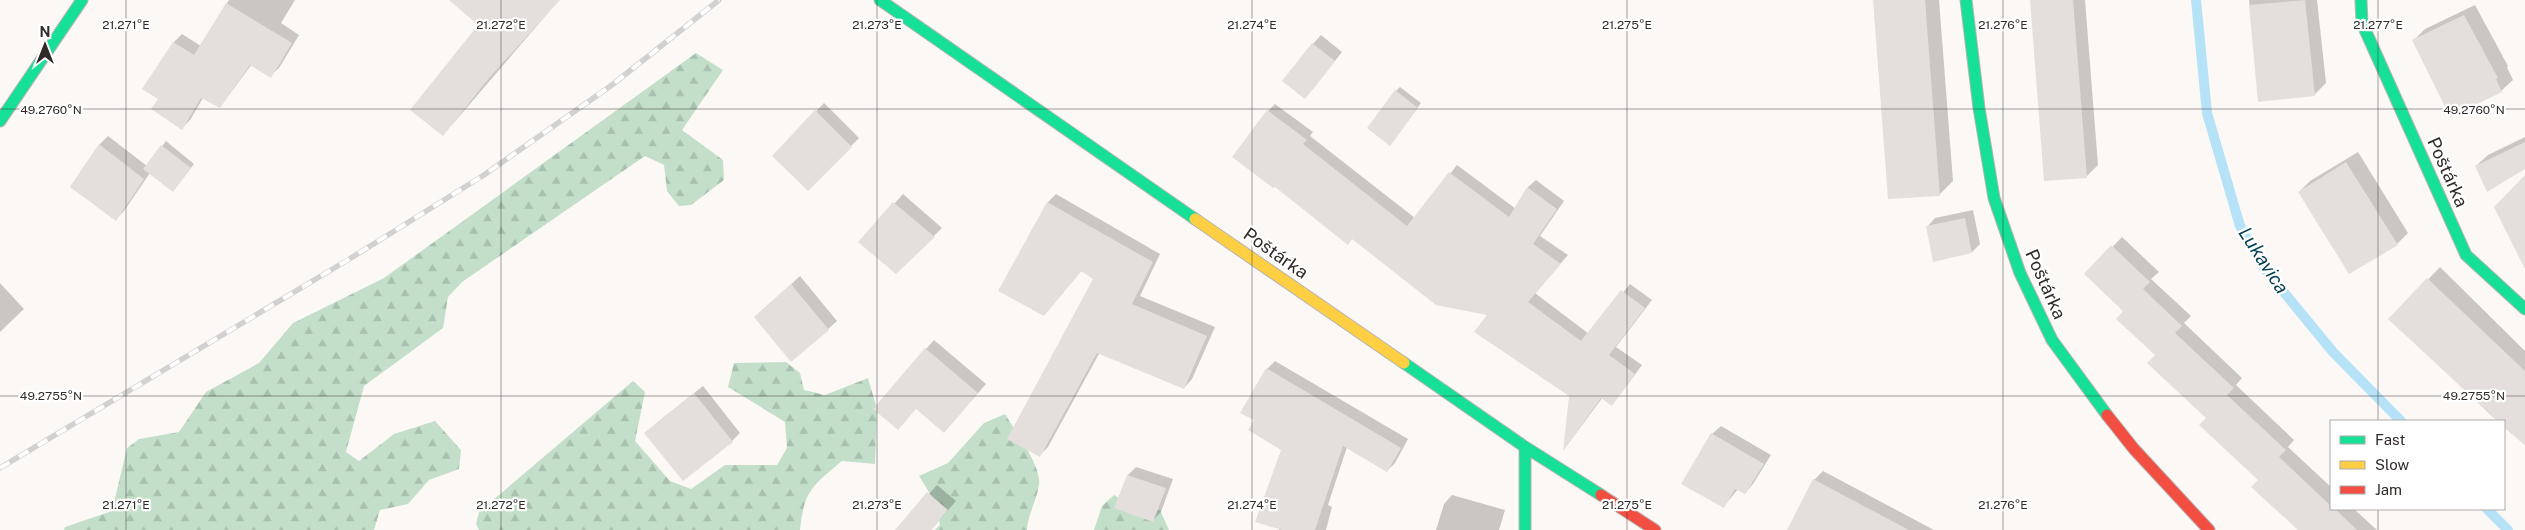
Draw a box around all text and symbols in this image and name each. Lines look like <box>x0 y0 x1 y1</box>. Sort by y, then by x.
text: 21.271°E <box>102 18 150 32</box>
text: 21.272°E <box>476 18 526 32</box>
text: 21.273°E <box>852 18 902 32</box>
text: 21.274°E <box>1227 18 1277 32</box>
text: 21.275°E <box>1602 18 1652 32</box>
text: 21.276°E <box>1978 18 2028 32</box>
text: 21.277°E <box>2353 18 2403 32</box>
north arrow <box>20 20 70 70</box>
text: N <box>40 24 50 40</box>
text: 49.2760°N <box>20 103 82 117</box>
text: 49.2760°N <box>2443 103 2505 117</box>
street label: Poštárka <box>2423 134 2473 210</box>
street label: Poštárka <box>1240 223 1312 283</box>
water label: Lukavica <box>2234 223 2294 297</box>
street label: Poštárka <box>2021 246 2071 322</box>
text: 49.2755°N <box>20 389 82 403</box>
text: 49.2755°N <box>2443 389 2505 403</box>
legend <box>2330 420 2505 510</box>
text: Fast <box>2375 431 2405 448</box>
text: Slow <box>2375 456 2410 473</box>
text: Jam <box>2375 481 2402 498</box>
text: 21.271°E <box>102 498 150 512</box>
text: 21.272°E <box>476 498 526 512</box>
text: 21.273°E <box>852 498 902 512</box>
text: 21.274°E <box>1227 498 1277 512</box>
text: 21.275°E <box>1602 498 1652 512</box>
text: 21.276°E <box>1978 498 2028 512</box>

